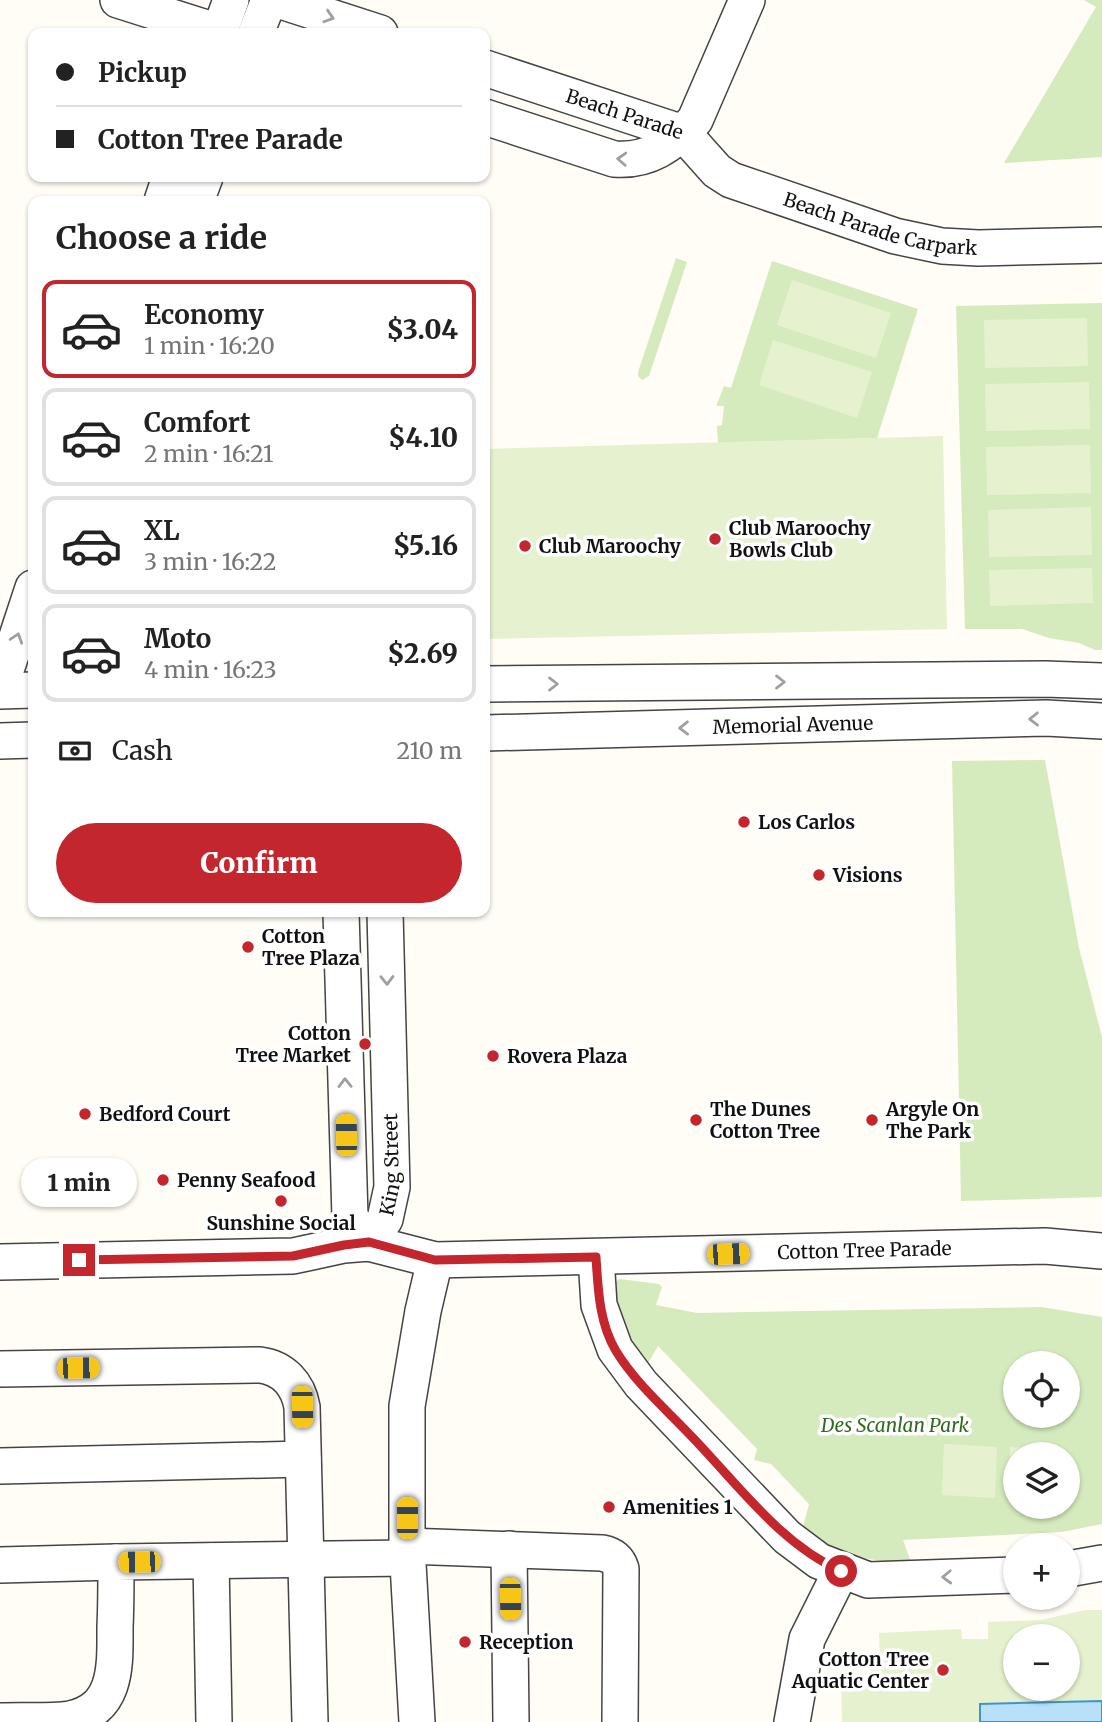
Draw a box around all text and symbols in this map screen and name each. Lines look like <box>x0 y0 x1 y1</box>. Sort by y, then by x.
one-way arrow <box>323 8 335 23</box>
text: Pickup <box>98 56 187 89</box>
street label: Beach Parade <box>563 83 687 144</box>
text: Cotton Tree Parade <box>98 123 343 156</box>
one-way arrow <box>616 151 627 166</box>
street label: Beach Parade Carpark <box>780 187 978 260</box>
text: Choose a ride <box>56 218 267 258</box>
icon: car <box>60 298 123 361</box>
text: Economy <box>144 298 264 331</box>
text: $3.04 <box>386 313 458 346</box>
text: 1 min · 16:20 <box>144 331 275 360</box>
icon: car <box>60 406 123 469</box>
text: Comfort <box>144 406 250 439</box>
text: $4.10 <box>388 421 458 454</box>
text: 2 min · 16:21 <box>144 439 273 468</box>
icon: car <box>60 514 123 577</box>
text: XL <box>144 514 180 547</box>
place label: Club Maroochy Bowls Club <box>729 516 871 562</box>
text: $5.16 <box>393 529 458 562</box>
marker: Club Maroochy Bowls Club <box>707 531 723 547</box>
place label: Club Maroochy <box>539 534 681 558</box>
marker: Club Maroochy <box>517 538 533 554</box>
text: 3 min · 16:22 <box>144 547 276 576</box>
icon: car <box>60 622 123 685</box>
text: Moto <box>144 622 211 655</box>
one-way arrow <box>9 632 23 645</box>
text: $2.69 <box>387 637 458 670</box>
text: 4 min · 16:23 <box>144 655 277 684</box>
one-way arrow <box>775 674 786 689</box>
one-way arrow <box>548 676 559 691</box>
street label: Memorial Avenue <box>712 711 874 739</box>
one-way arrow <box>1028 711 1039 726</box>
one-way arrow <box>678 720 689 735</box>
icon: cash <box>56 732 94 770</box>
text: Cash <box>112 734 173 767</box>
text: 210 m <box>397 736 462 765</box>
place label: Los Carlos <box>758 810 855 834</box>
marker: Los Carlos <box>736 814 752 830</box>
button: Confirm <box>56 823 462 903</box>
place label: Visions <box>832 863 903 887</box>
marker: Visions <box>811 867 827 883</box>
place label: Cotton Tree Plaza <box>262 924 360 970</box>
marker: Cotton Tree Plaza <box>240 939 256 955</box>
one-way arrow <box>379 975 394 986</box>
place label: Cotton Tree Market <box>235 1021 351 1067</box>
marker: Cotton Tree Market <box>357 1036 373 1052</box>
place label: Rovera Plaza <box>507 1044 628 1068</box>
marker: Rovera Plaza <box>485 1048 501 1064</box>
one-way arrow <box>337 1077 352 1088</box>
place label: The Dunes Cotton Tree <box>710 1097 820 1143</box>
place label: Argyle On The Park <box>885 1097 979 1143</box>
place label: Bedford Court <box>99 1102 231 1126</box>
marker: Bedford Court <box>77 1106 93 1122</box>
street label: King Street <box>374 1112 405 1218</box>
marker: The Dunes Cotton Tree <box>688 1112 704 1128</box>
marker: Argyle On The Park <box>864 1112 880 1128</box>
car <box>336 1114 357 1156</box>
callout: 1 min <box>21 1158 137 1208</box>
text: 1 min <box>47 1168 111 1197</box>
place label: Penny Seafood <box>177 1168 316 1192</box>
marker: Penny Seafood <box>155 1172 171 1188</box>
marker: Sunshine Social <box>273 1193 289 1209</box>
place label: Sunshine Social <box>206 1211 356 1235</box>
street label: Cotton Tree Parade <box>777 1236 952 1264</box>
car <box>707 1243 750 1265</box>
route end <box>63 1244 95 1276</box>
map controls <box>1003 1351 1080 1701</box>
button: locate <box>1003 1351 1080 1428</box>
car <box>57 1357 100 1379</box>
car <box>292 1386 313 1428</box>
park label: Des Scanlan Park <box>820 1413 970 1437</box>
button: layers <box>1003 1442 1080 1519</box>
place label: Amenities 1 <box>622 1495 733 1519</box>
car <box>397 1497 418 1539</box>
marker: Amenities 1 <box>601 1499 617 1515</box>
button: + <box>1003 1533 1080 1610</box>
car <box>118 1551 161 1573</box>
route start <box>825 1555 857 1587</box>
one-way arrow <box>941 1570 952 1585</box>
car <box>500 1578 521 1620</box>
button: − <box>1003 1624 1080 1701</box>
place label: Reception <box>479 1630 573 1654</box>
marker: Reception <box>457 1634 473 1650</box>
place label: Cotton Tree Aquatic Center <box>791 1647 929 1693</box>
marker: Cotton Tree Aquatic Center <box>935 1662 951 1678</box>

